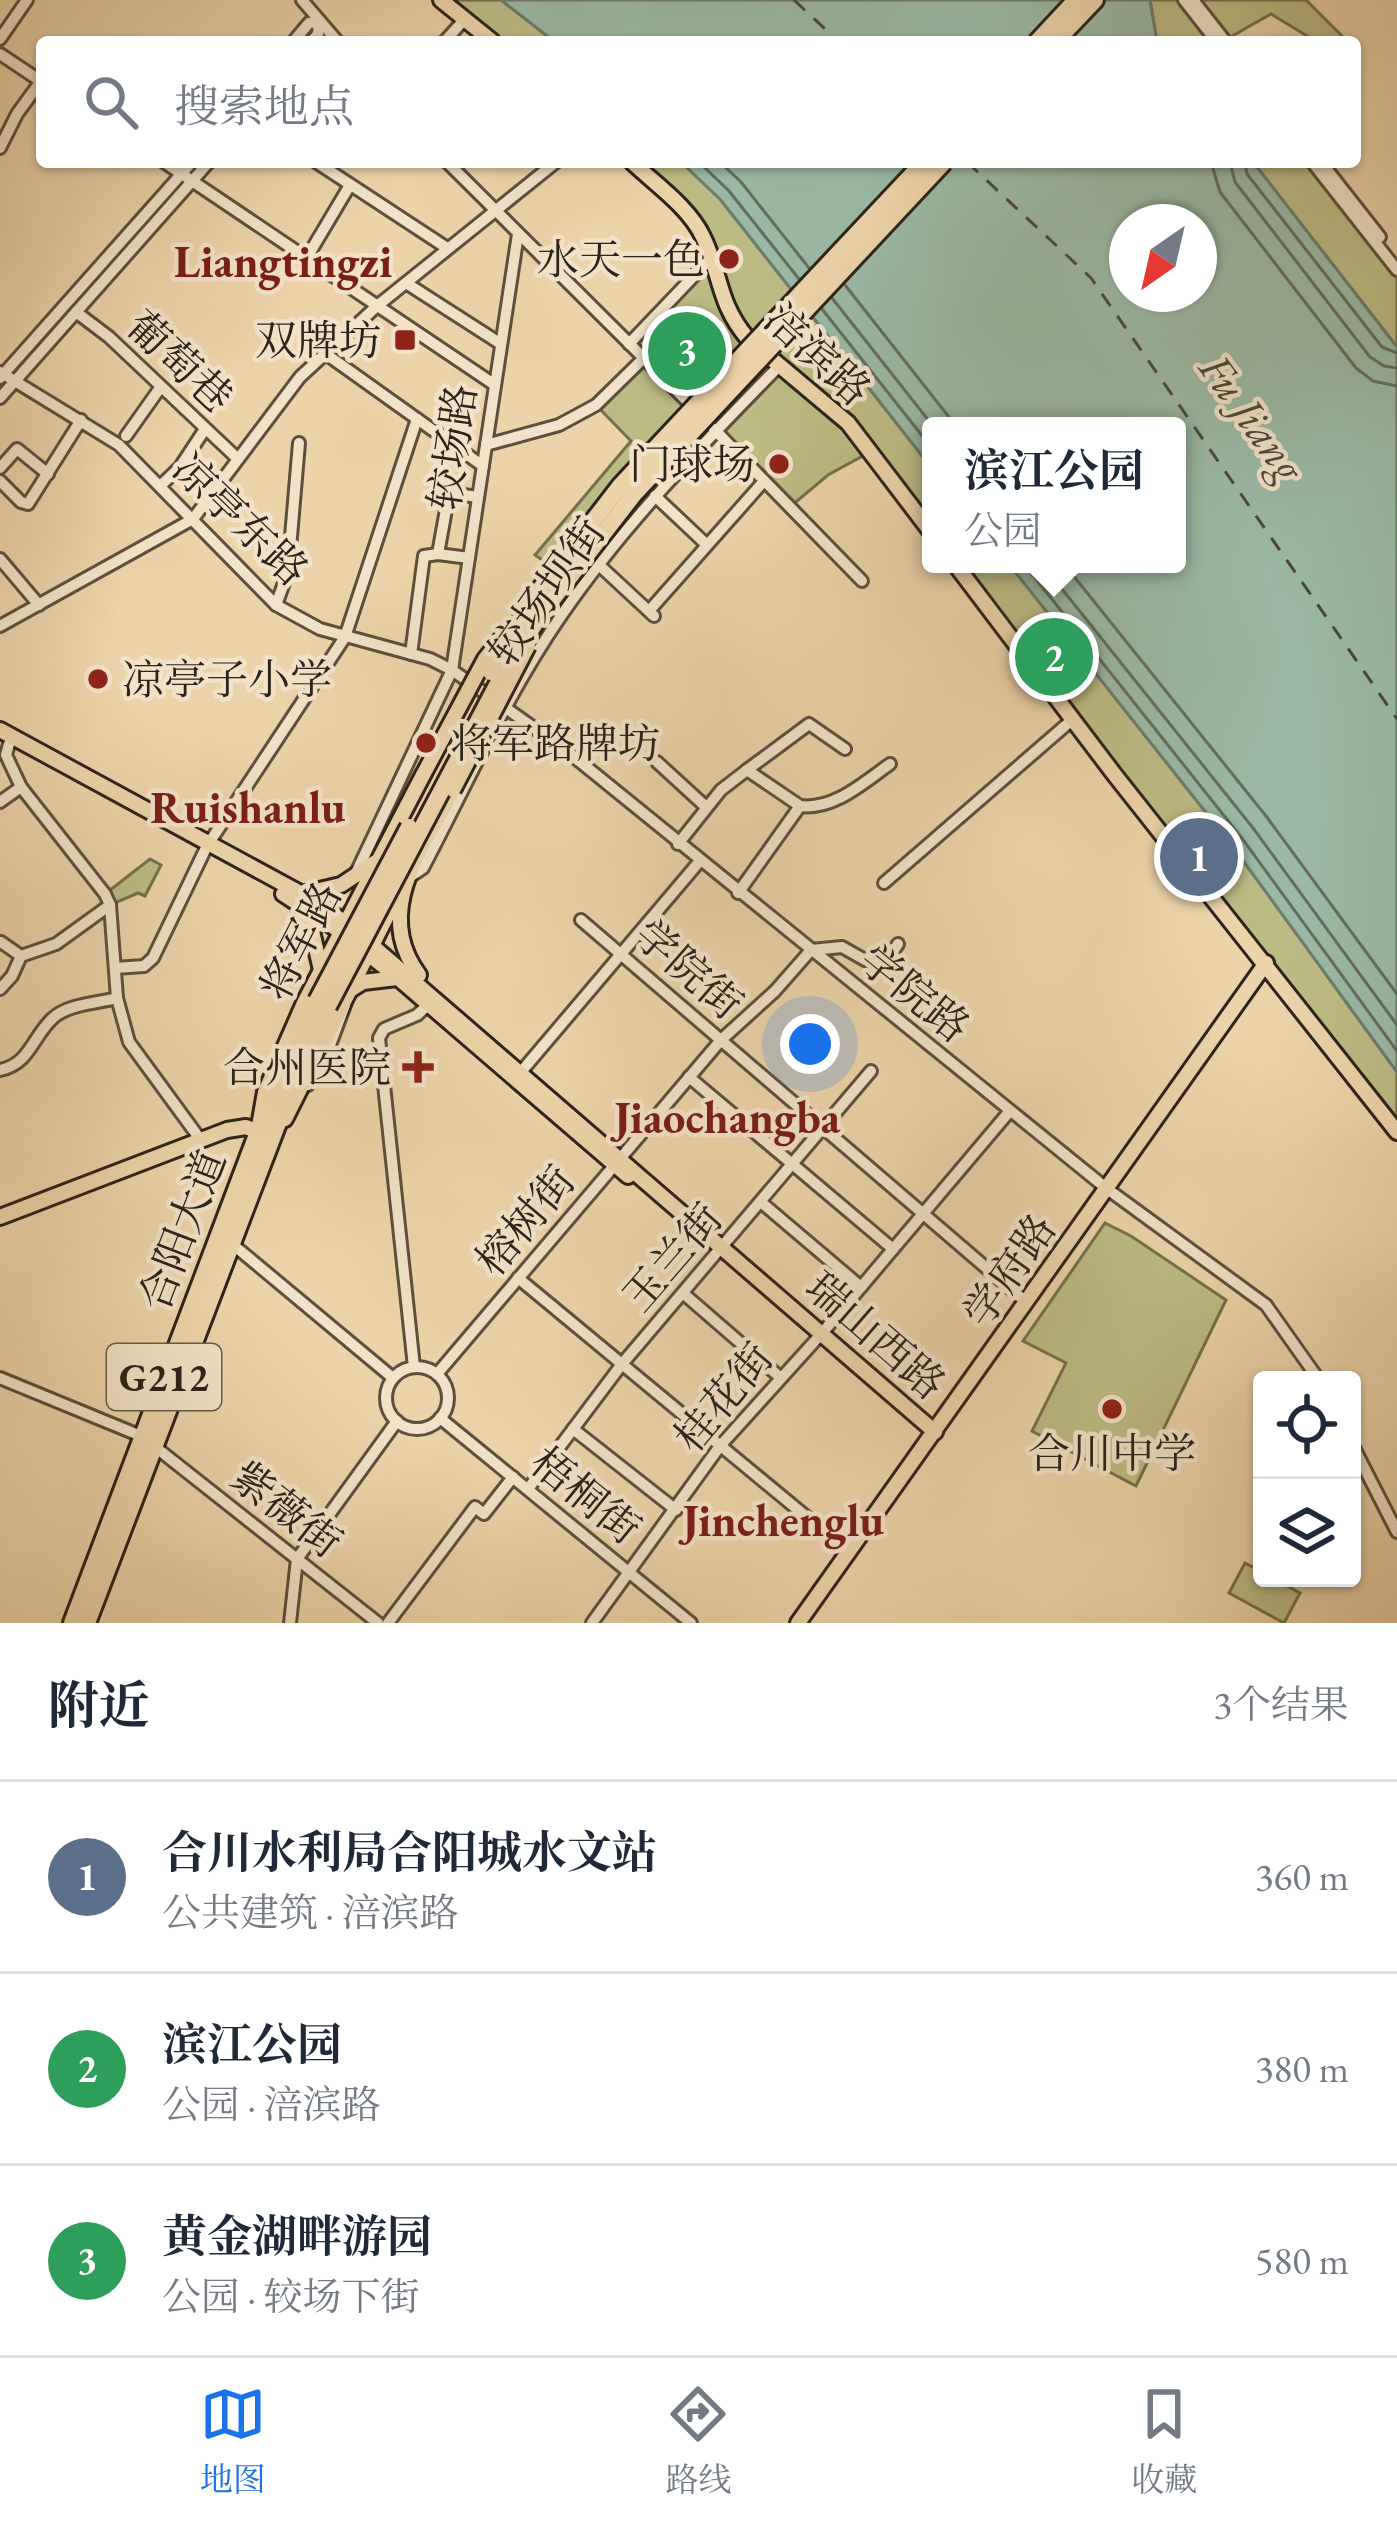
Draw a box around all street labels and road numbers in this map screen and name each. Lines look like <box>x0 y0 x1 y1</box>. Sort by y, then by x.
street label: 涪滨路 <box>753 291 882 417</box>
street label: 葡萄巷 <box>115 298 244 424</box>
street label: 较场路 <box>416 381 488 513</box>
street label: 凉亭东路 <box>161 441 320 597</box>
street label: 较场坝街 <box>476 507 617 676</box>
street label: 将军路 <box>247 873 354 1010</box>
street label: 学院街 <box>623 907 754 1031</box>
street label: 学院路 <box>848 932 981 1054</box>
street label: 合阳大道 <box>127 1142 238 1318</box>
street label: 榕树街 <box>464 1154 587 1286</box>
street label: 玉兰街 <box>610 1192 734 1323</box>
street label: 学府路 <box>951 1203 1068 1338</box>
street label: 瑞山西路 <box>794 1260 957 1411</box>
street label: 桂花街 <box>662 1331 785 1463</box>
road number: G212 <box>107 1344 221 1410</box>
street label: 梧桐街 <box>519 1434 652 1556</box>
street label: 紫薇街 <box>220 1449 353 1570</box>

